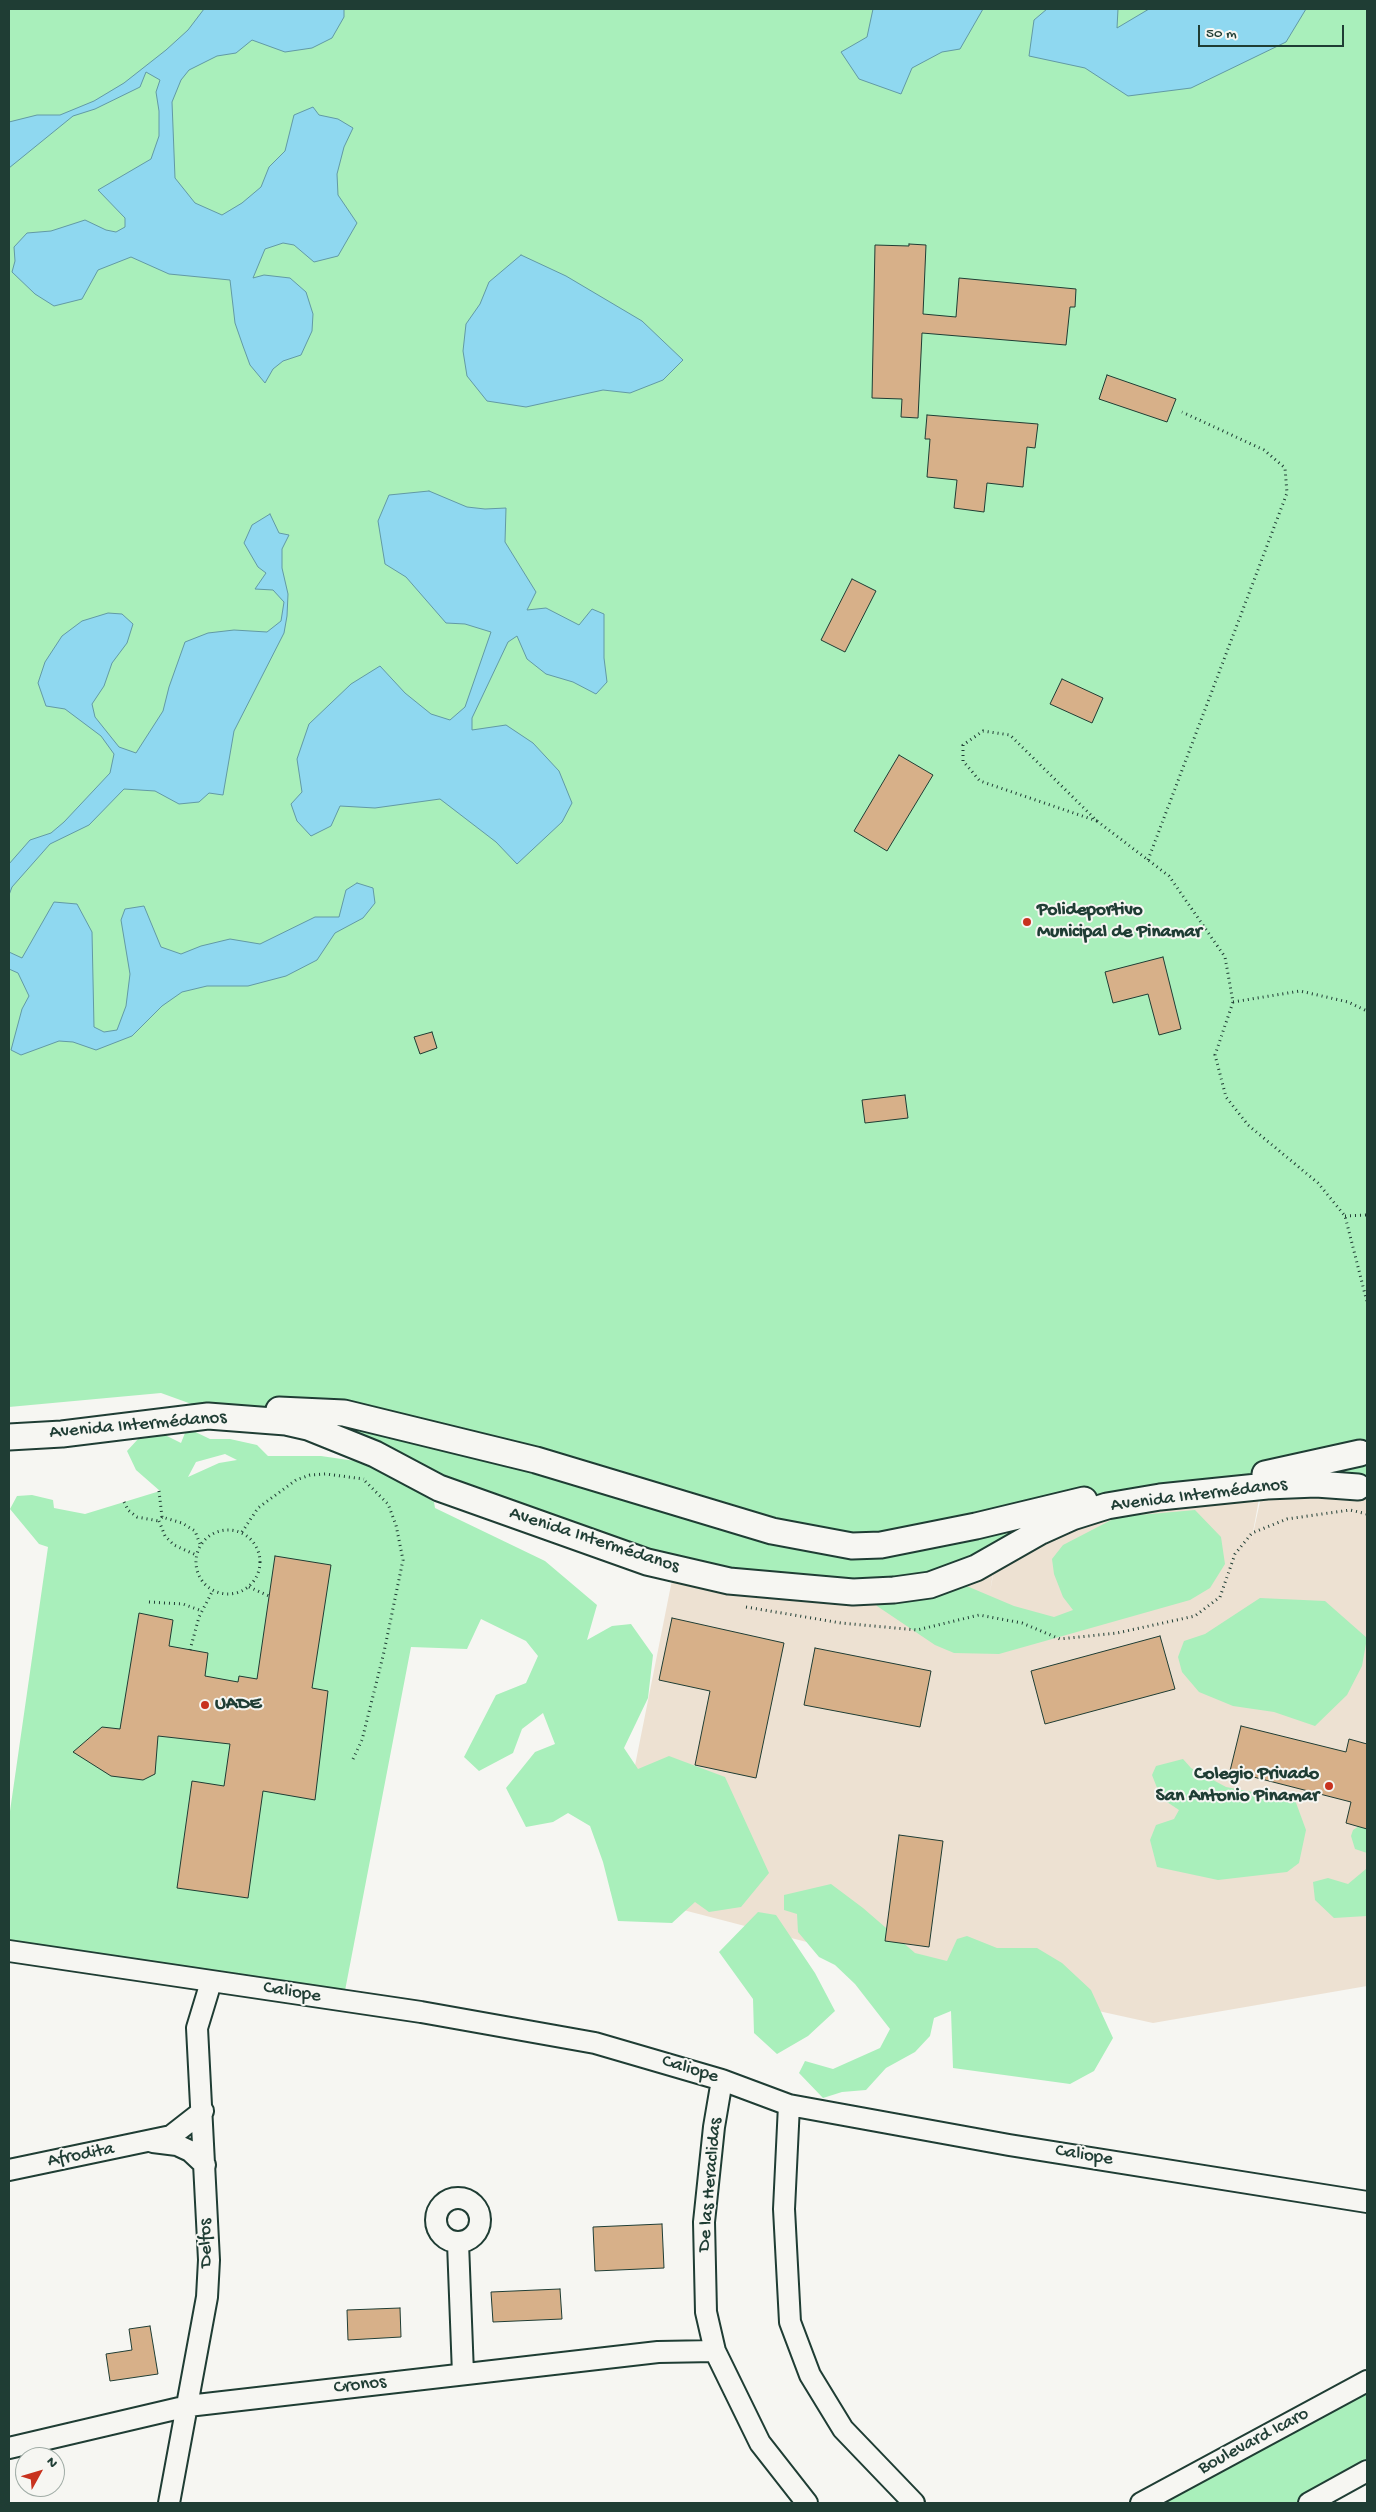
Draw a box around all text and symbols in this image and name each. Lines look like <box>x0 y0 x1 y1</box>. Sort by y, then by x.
scale bar <box>1201 15 1347 47</box>
text: 50 m <box>1206 25 1237 43</box>
place label: Polideportivo Municipal de Pinamar <box>1037 900 1202 944</box>
marker: Polideportivo Municipal de Pinamar <box>1021 916 1033 928</box>
street label: Avenida Intermédanos <box>49 1407 227 1445</box>
street label: Avenida Intermédanos <box>1110 1474 1288 1518</box>
street label: Avenida Intermédanos <box>506 1503 682 1579</box>
place label: UADE <box>215 1694 261 1716</box>
marker: UADE <box>199 1699 211 1711</box>
place label: Colegio Privado San Antonio Pinamar <box>1156 1764 1319 1808</box>
marker: Colegio Privado San Antonio Pinamar <box>1323 1780 1335 1792</box>
street label: Caliope <box>261 1977 323 2009</box>
street label: Caliope <box>659 2051 721 2089</box>
street label: De las Heraclidas <box>694 2117 728 2253</box>
street label: Afrodita <box>46 2138 116 2174</box>
street label: Caliope <box>1053 2140 1115 2172</box>
street label: Delfos <box>195 2218 219 2268</box>
street label: Cronos <box>332 2371 388 2401</box>
street label: Boulevard Icaro <box>1195 2403 1313 2481</box>
north arrow <box>15 2447 65 2497</box>
text: N <box>42 2454 61 2472</box>

